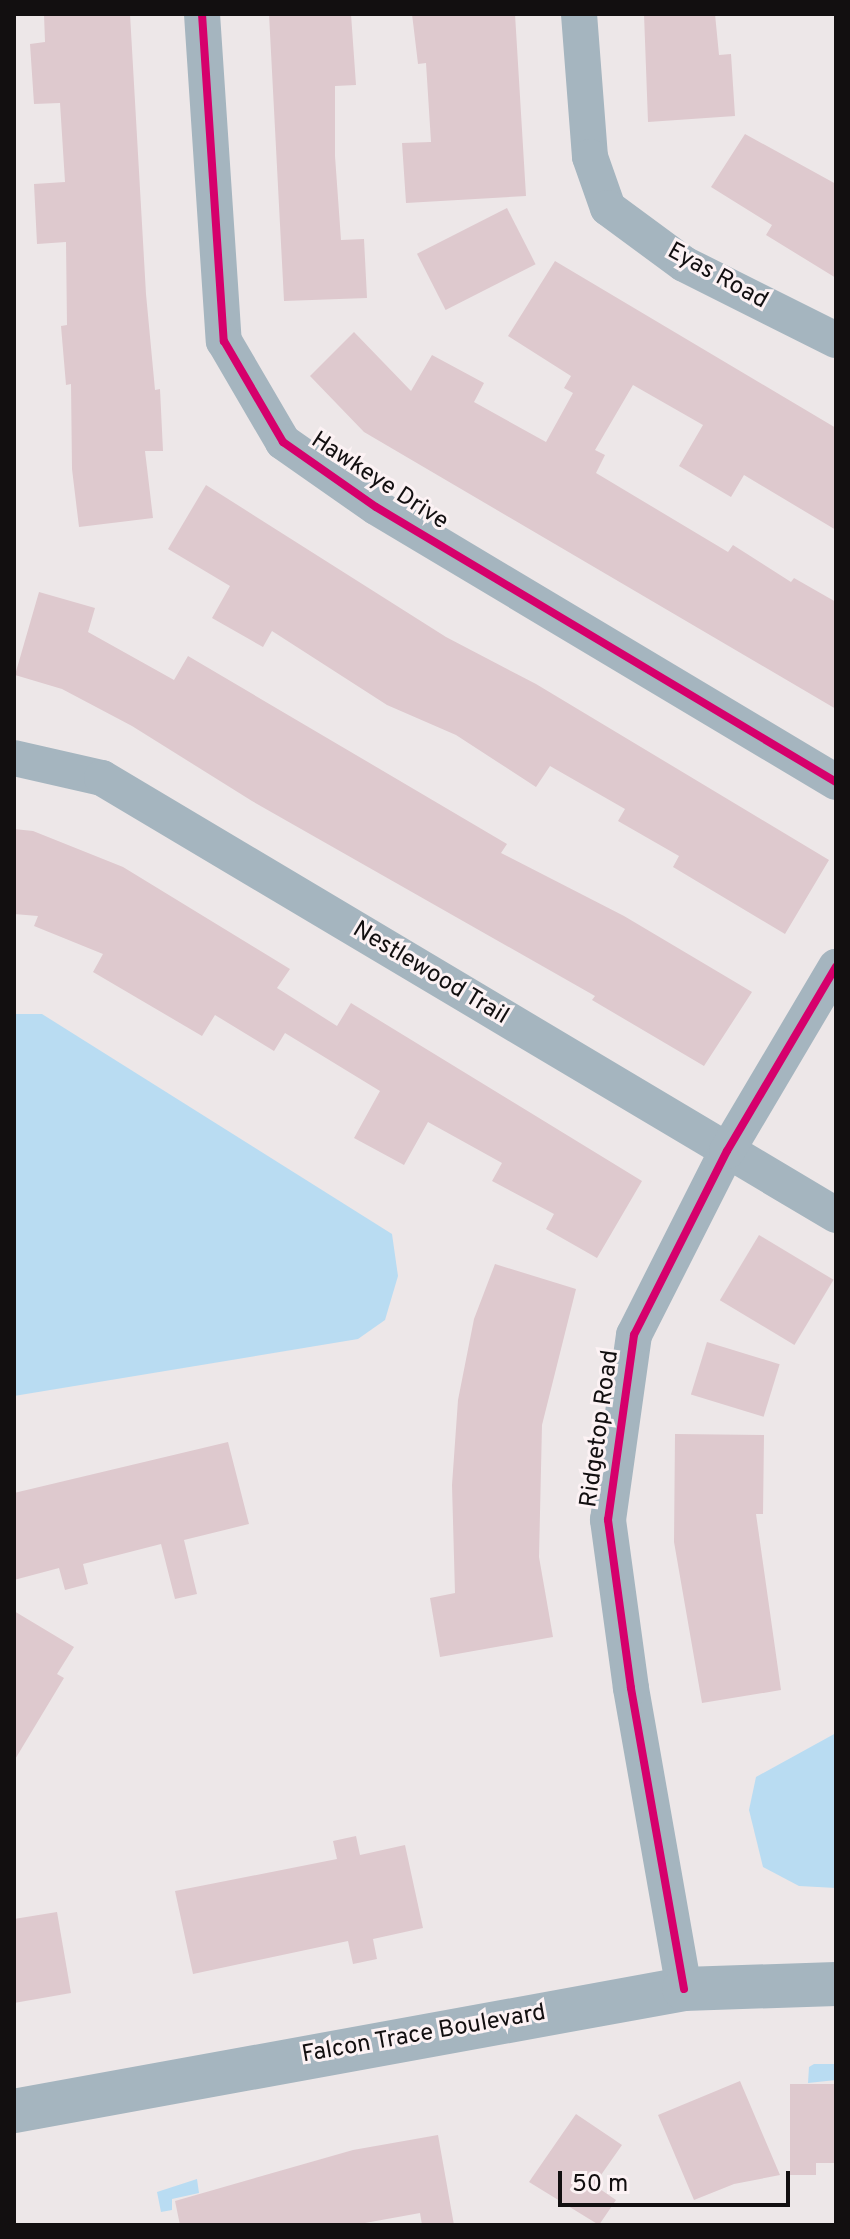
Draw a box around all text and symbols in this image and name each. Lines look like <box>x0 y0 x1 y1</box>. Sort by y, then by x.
street label: Eyas Road <box>662 238 772 316</box>
street label: Hawkeye Drive <box>305 427 453 537</box>
street label: Nestlewood Trail <box>346 916 514 1032</box>
street label: Ridgetop Road <box>576 1349 626 1509</box>
street label: Falcon Trace Boulevard <box>299 1999 549 2071</box>
scale bar <box>562 2155 794 2205</box>
text: 50 m <box>572 2170 628 2200</box>

